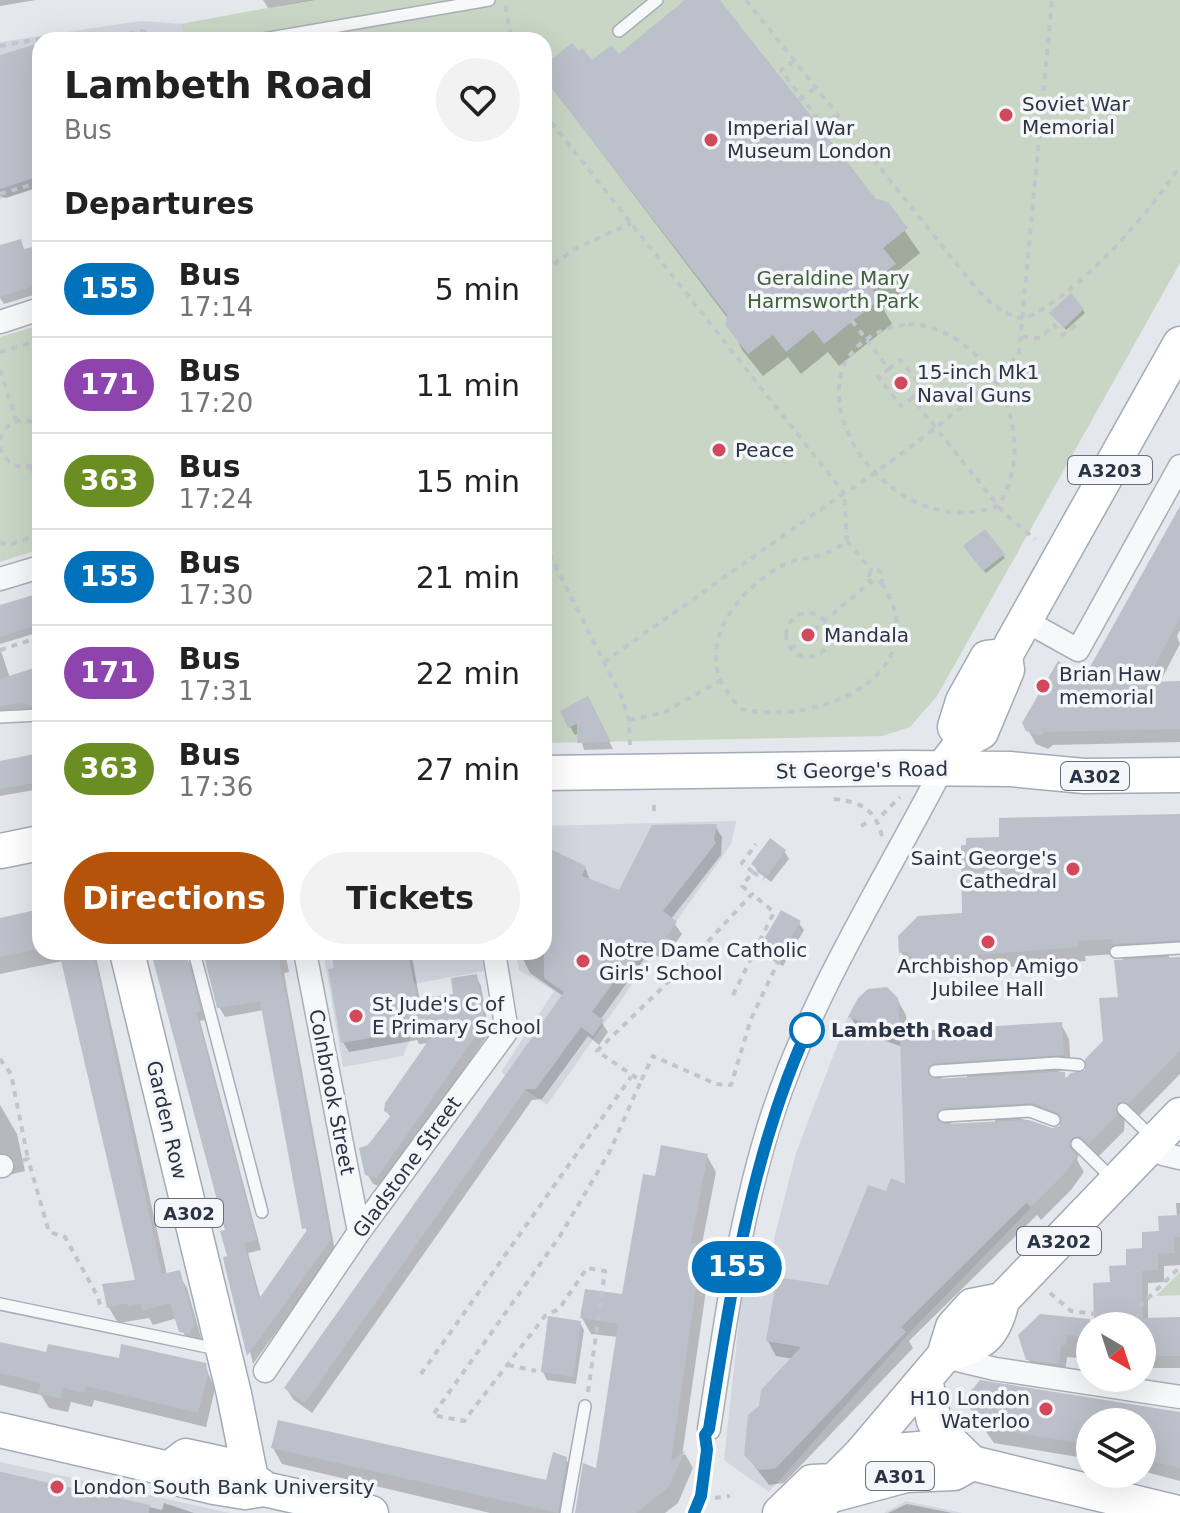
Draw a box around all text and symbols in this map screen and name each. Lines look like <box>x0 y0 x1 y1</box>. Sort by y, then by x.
button: heart <box>436 58 520 142</box>
text: Lambeth Road <box>64 63 373 107</box>
place label: Soviet War Memorial <box>1022 92 1131 139</box>
marker: Soviet War Memorial <box>997 106 1015 124</box>
text: Bus <box>64 115 112 145</box>
place label: Imperial War Museum London <box>727 116 891 163</box>
marker: Imperial War Museum London <box>702 131 720 149</box>
text: Departures <box>64 186 254 221</box>
text: Bus <box>178 257 241 292</box>
park label: Geraldine Mary Harmsworth Park <box>747 266 919 313</box>
text: 155 <box>80 272 138 305</box>
text: 5 min <box>435 272 520 307</box>
text: 17:14 <box>178 292 253 322</box>
text: Bus <box>178 353 241 388</box>
place label: 15-inch Mk1 Naval Guns <box>917 360 1040 407</box>
text: 171 <box>80 368 138 401</box>
text: 11 min <box>416 368 520 403</box>
marker: 15-inch Mk1 Naval Guns <box>892 374 910 392</box>
text: 17:20 <box>178 388 253 418</box>
place label: Peace <box>735 438 794 462</box>
marker: Peace <box>710 441 728 459</box>
text: Bus <box>178 449 241 484</box>
road number: A3203 <box>1068 456 1152 484</box>
text: 363 <box>80 464 138 497</box>
text: 15 min <box>416 464 520 499</box>
text: 17:24 <box>178 484 253 514</box>
text: Bus <box>178 545 241 580</box>
text: 155 <box>80 560 138 593</box>
text: 21 min <box>416 560 520 595</box>
text: 17:30 <box>178 580 253 610</box>
place label: Mandala <box>824 623 909 647</box>
marker: Mandala <box>799 626 817 644</box>
text: Bus <box>178 641 241 676</box>
text: 171 <box>80 656 138 689</box>
text: 22 min <box>416 656 520 691</box>
place label: Brian Haw memorial <box>1059 662 1161 709</box>
text: 17:31 <box>178 676 253 706</box>
marker: Brian Haw memorial <box>1034 677 1052 695</box>
text: Bus <box>178 737 241 772</box>
text: 363 <box>80 752 138 785</box>
text: 27 min <box>416 752 520 787</box>
street label: St George's Road <box>776 756 948 784</box>
road number: A302 <box>1061 762 1129 790</box>
text: 17:36 <box>178 772 253 802</box>
place label: Saint George's Cathedral <box>911 846 1057 893</box>
button: Directions <box>64 852 284 944</box>
button: Tickets <box>300 852 520 944</box>
marker: Saint George's Cathedral <box>1064 860 1082 878</box>
marker: Archbishop Amigo Jubilee Hall <box>979 933 997 951</box>
place label: Notre Dame Catholic Girls' School <box>599 938 807 985</box>
marker: Notre Dame Catholic Girls' School <box>574 952 592 970</box>
place label: Archbishop Amigo Jubilee Hall <box>897 954 1079 1001</box>
place label: St Jude's C of E Primary School <box>372 992 541 1039</box>
street label: Colnbrook Street <box>304 1007 360 1177</box>
marker: St Jude's C of E Primary School <box>347 1007 365 1025</box>
marker: Lambeth Road <box>790 1013 824 1047</box>
place label: Lambeth Road <box>831 1018 994 1042</box>
street label: Garden Row <box>142 1058 192 1182</box>
street label: Gladstone Street <box>348 1092 466 1242</box>
road number: A302 <box>155 1199 223 1227</box>
road number: A3202 <box>1017 1227 1101 1255</box>
line badge: 155 <box>691 1241 783 1293</box>
text: 155 <box>708 1250 766 1283</box>
north arrow <box>1076 1312 1156 1392</box>
map controls <box>1076 1312 1156 1488</box>
place label: H10 London Waterloo <box>910 1386 1030 1433</box>
marker: H10 London Waterloo <box>1037 1400 1055 1418</box>
button: layers <box>1076 1408 1156 1488</box>
road number: A301 <box>866 1462 934 1490</box>
place label: London South Bank University <box>73 1475 375 1499</box>
marker: London South Bank University <box>48 1478 66 1496</box>

